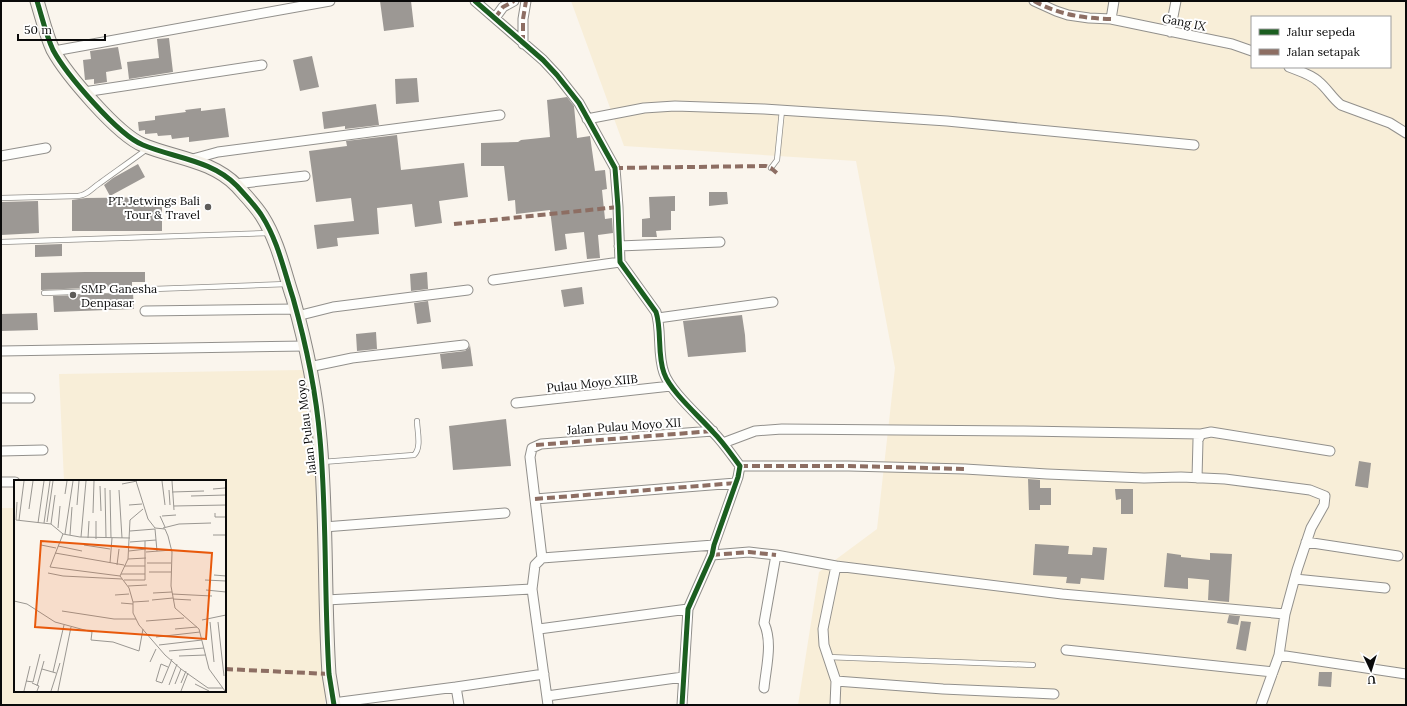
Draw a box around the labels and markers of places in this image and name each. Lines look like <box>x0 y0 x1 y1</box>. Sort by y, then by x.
place label: PT. Jetwings Bali Tour & Travel <box>108 193 200 222</box>
marker: PT. Jetwings Bali Tour & Travel <box>203 202 213 212</box>
place label: SMP Ganesha Denpasar <box>81 281 157 310</box>
marker: SMP Ganesha Denpasar <box>68 290 78 300</box>

